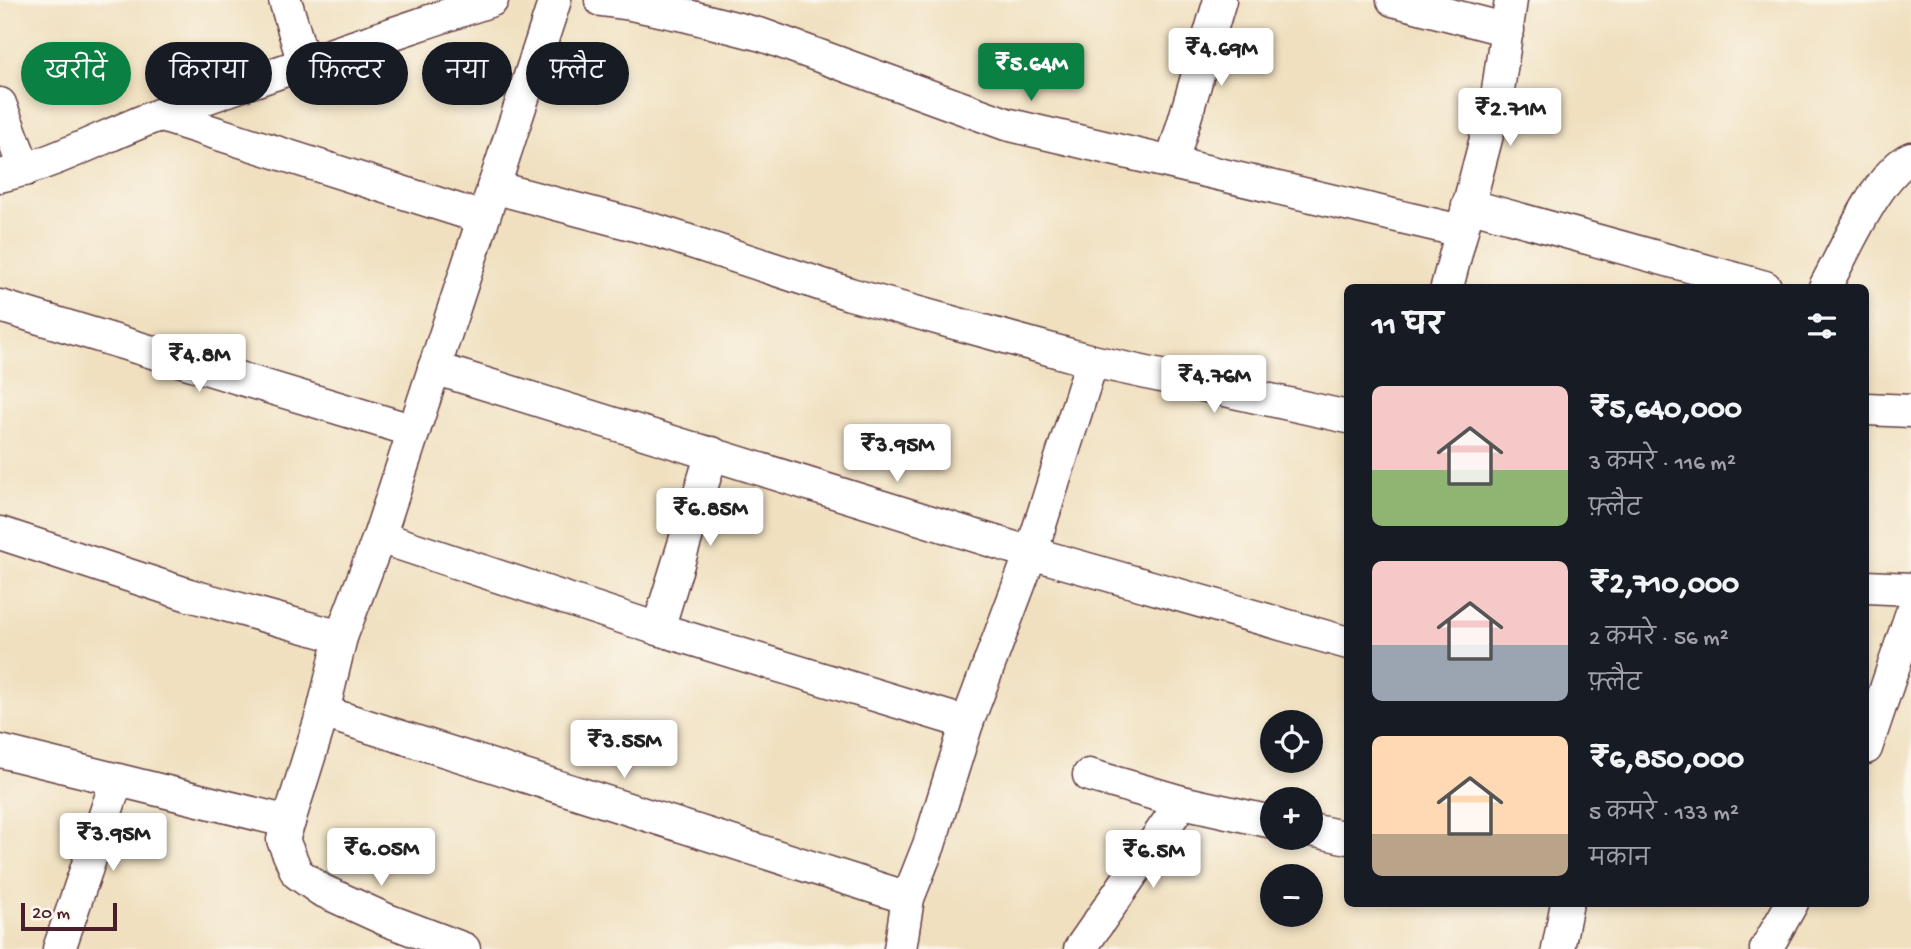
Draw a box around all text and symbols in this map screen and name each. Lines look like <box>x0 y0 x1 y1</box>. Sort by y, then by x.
pin: ₹4.69M <box>1164 28 1278 88</box>
text: ₹4.69M <box>1184 37 1258 64</box>
chip: खरीदें <box>21 42 131 105</box>
chip: किराया <box>145 42 272 105</box>
chip: फ़िल्टर <box>286 42 408 105</box>
chip: नया <box>422 42 512 105</box>
chip: फ़्लैट <box>526 42 629 105</box>
pin: ₹5.64M <box>974 43 1088 103</box>
text: ₹5.64M <box>994 52 1068 79</box>
pin: ₹2.71M <box>1453 88 1567 148</box>
text: ₹2.71M <box>1474 97 1546 124</box>
icon: filters <box>1803 307 1841 345</box>
text: 11 घर <box>1372 311 1443 346</box>
pin: ₹4.8M <box>150 334 248 394</box>
text: ₹4.8M <box>168 343 230 370</box>
pin: ₹4.76M <box>1157 356 1271 415</box>
text: ₹4.76M <box>1177 364 1251 391</box>
text: ₹5,640,000 <box>1589 394 1742 429</box>
icon: home <box>1428 414 1512 498</box>
pin: ₹3.95M <box>840 424 954 484</box>
text: ₹3.95M <box>860 433 934 460</box>
text: 3 कमरे · 116 m² <box>1589 451 1736 478</box>
pin: ₹6.85M <box>653 489 767 548</box>
text: ₹6.85M <box>672 497 748 524</box>
text: फ़्लैट <box>1589 497 1641 524</box>
text: ₹2,710,000 <box>1589 569 1739 604</box>
icon: home <box>1428 589 1512 673</box>
text: 2 कमरे · 56 m² <box>1589 626 1729 653</box>
text: फ़्लैट <box>1589 672 1641 699</box>
map controls <box>1260 710 1323 927</box>
button: locate <box>1260 710 1323 773</box>
pin: ₹3.55M <box>567 720 681 780</box>
text: ₹3.55M <box>586 729 662 756</box>
text: ₹6,850,000 <box>1589 744 1744 779</box>
icon: home <box>1428 764 1512 848</box>
button: + <box>1260 787 1323 850</box>
text: 5 कमरे · 133 m² <box>1589 801 1739 828</box>
pin: ₹3.95M <box>56 814 170 873</box>
text: ₹3.95M <box>76 822 150 849</box>
pin: ₹6.05M <box>324 828 438 888</box>
pin: ₹6.5M <box>1104 830 1202 890</box>
text: ₹6.05M <box>343 837 419 864</box>
text: ₹6.5M <box>1122 839 1184 866</box>
text: मकान <box>1589 847 1650 874</box>
button: − <box>1260 864 1323 927</box>
scale bar <box>21 900 117 932</box>
text: 20 m <box>32 903 70 926</box>

